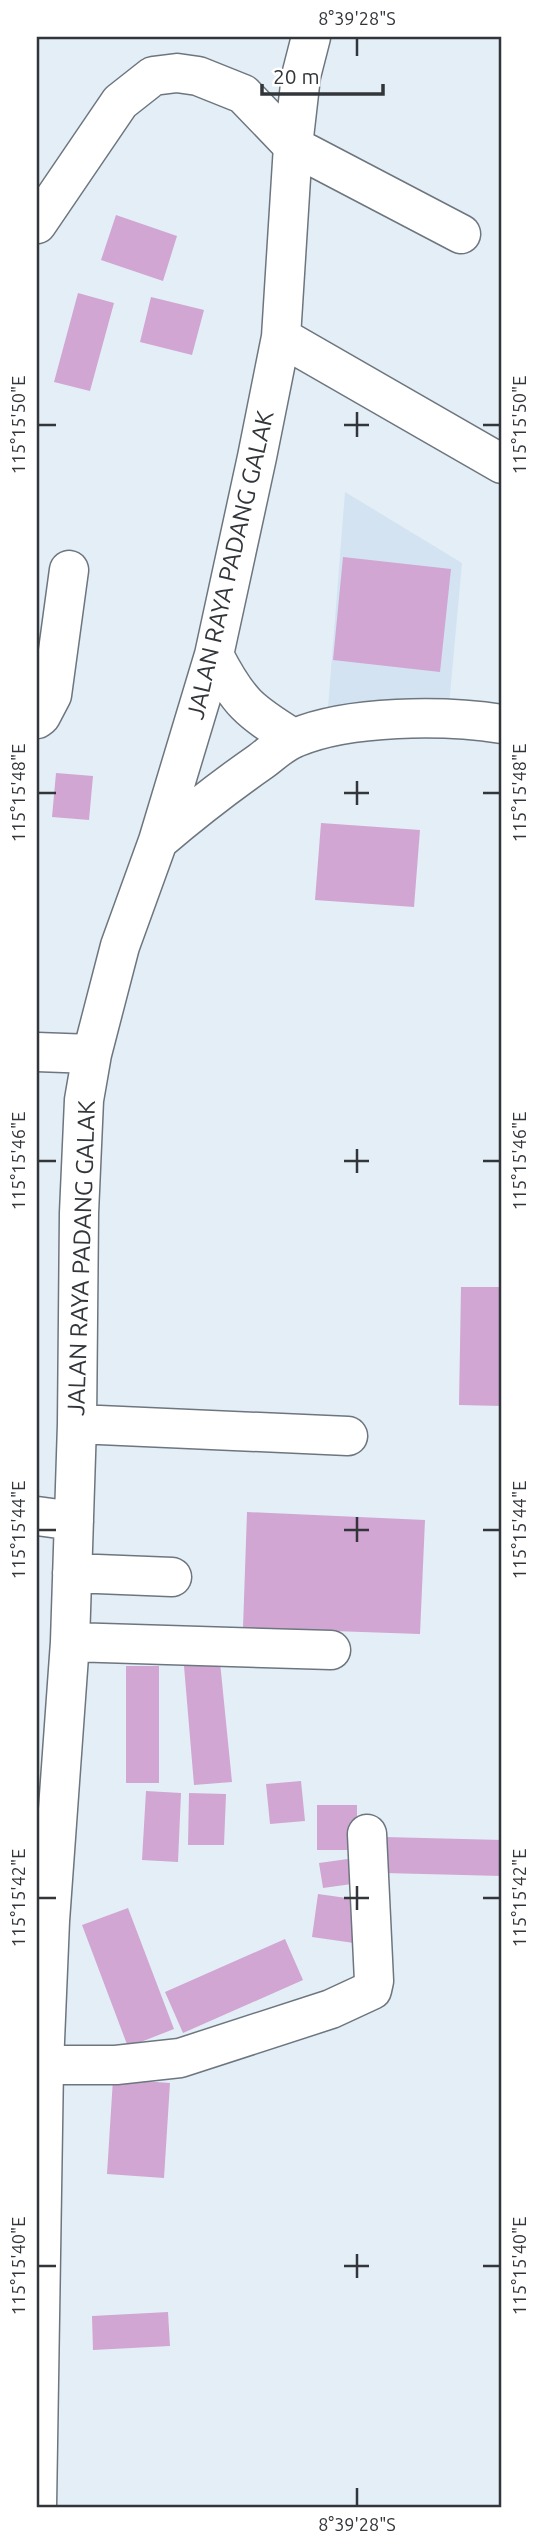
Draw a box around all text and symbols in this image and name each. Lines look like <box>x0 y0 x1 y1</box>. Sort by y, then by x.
text: 8°39'28"S <box>318 8 396 28</box>
scale bar <box>262 52 383 96</box>
text: 20 m <box>273 64 320 88</box>
text: 115°15'50"E <box>8 376 28 474</box>
text: 115°15'50"E <box>509 376 529 474</box>
street label: JALAN RAYA PADANG GALAK <box>181 408 279 722</box>
text: 115°15'48"E <box>8 744 28 842</box>
text: 115°15'48"E <box>509 744 529 842</box>
street label: JALAN RAYA PADANG GALAK <box>62 1099 100 1416</box>
text: 115°15'46"E <box>8 1112 28 1210</box>
text: 115°15'46"E <box>509 1112 529 1210</box>
text: 115°15'44"E <box>8 1481 28 1579</box>
text: 115°15'44"E <box>509 1481 529 1579</box>
text: 115°15'42"E <box>8 1849 28 1947</box>
text: 115°15'42"E <box>509 1849 529 1947</box>
text: 115°15'40"E <box>8 2217 28 2315</box>
text: 115°15'40"E <box>509 2217 529 2315</box>
text: 8°39'28"S <box>318 2514 396 2534</box>

